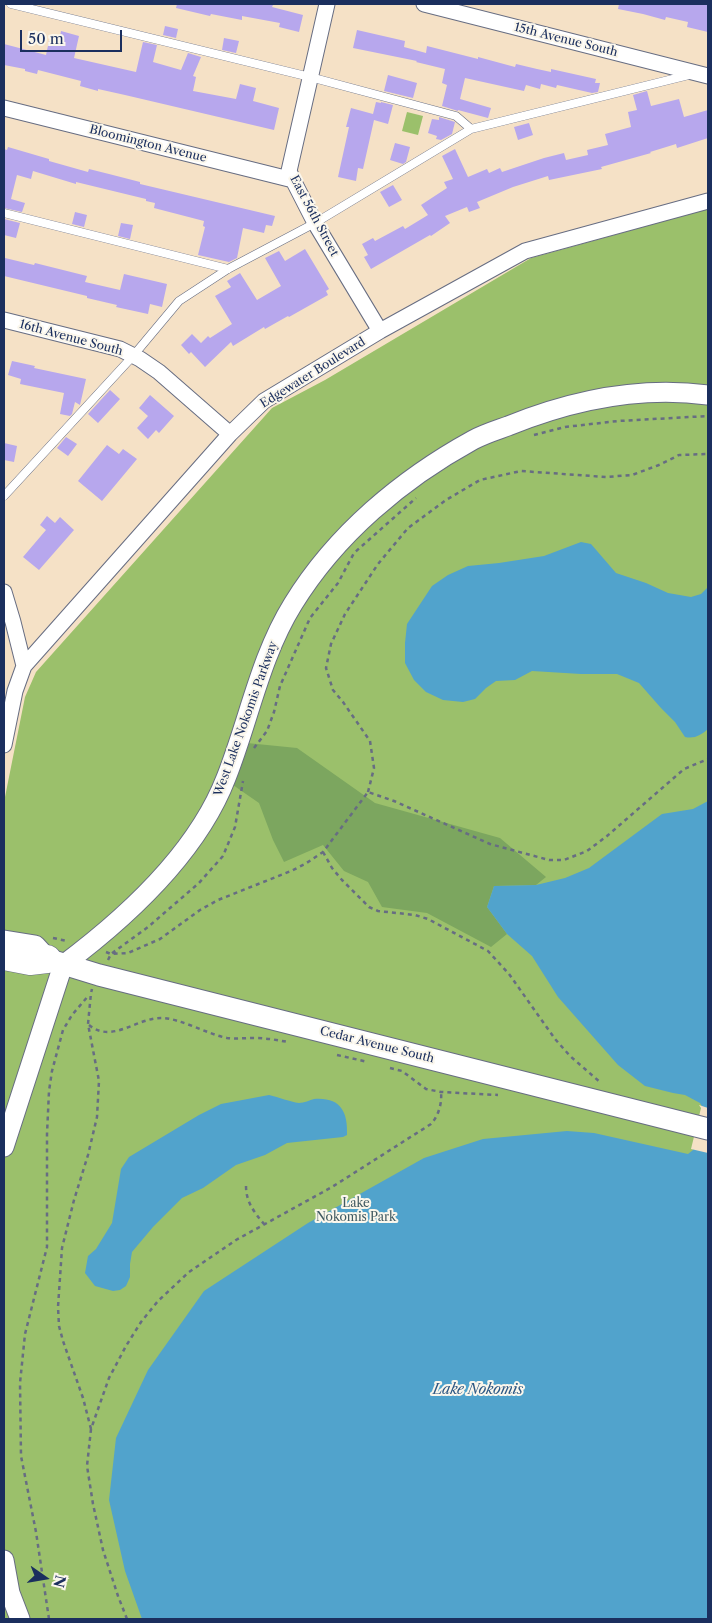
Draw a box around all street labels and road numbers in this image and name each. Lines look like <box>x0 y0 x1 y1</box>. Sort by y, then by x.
street label: 15th Avenue South <box>513 20 619 60</box>
street label: Bloomington Avenue <box>88 122 208 166</box>
street label: East 56th Street <box>287 173 341 259</box>
street label: 16th Avenue South <box>18 317 124 359</box>
street label: Edgewater Boulevard <box>258 335 368 411</box>
street label: West Lake Nokomis Parkway <box>211 639 281 799</box>
street label: Cedar Avenue South <box>318 1024 436 1066</box>

